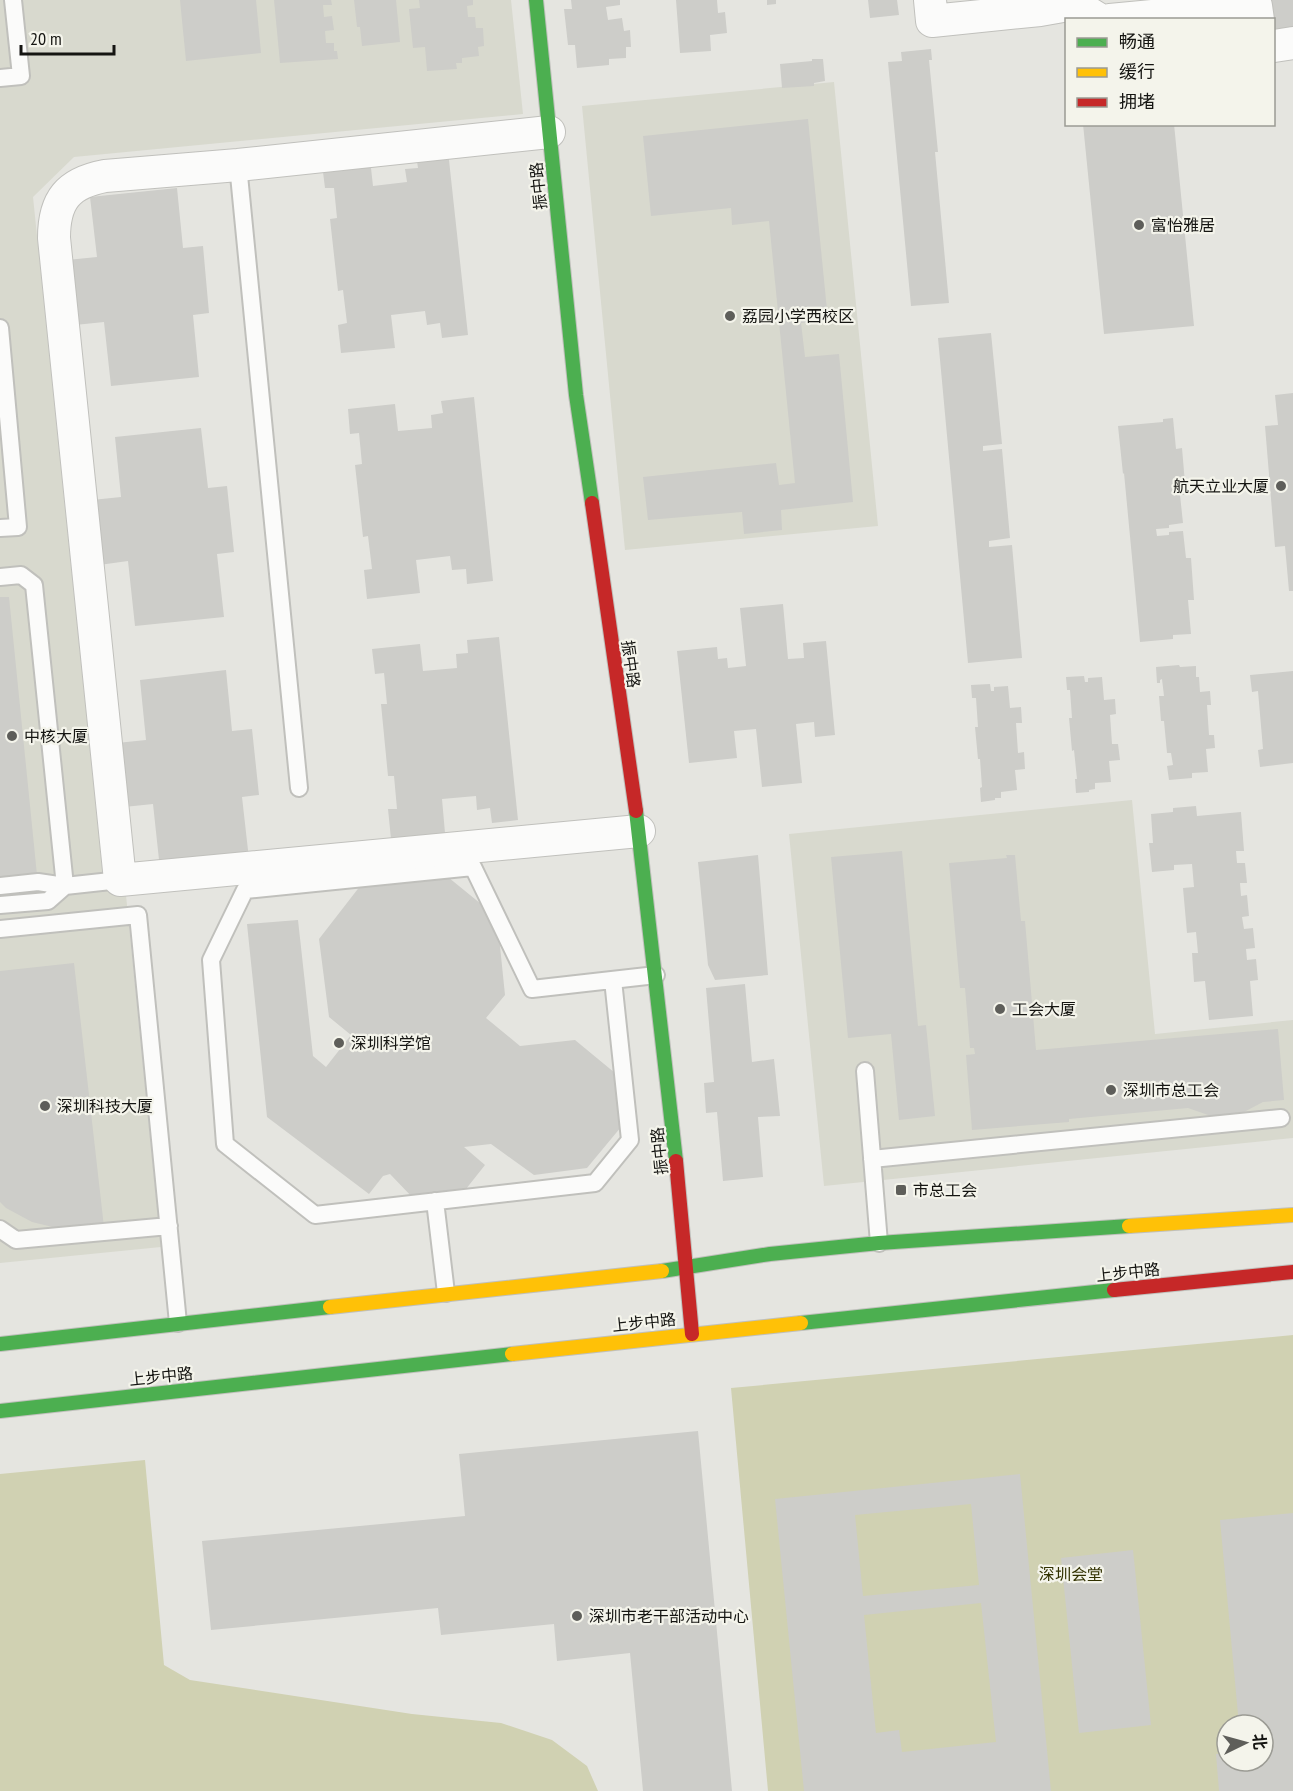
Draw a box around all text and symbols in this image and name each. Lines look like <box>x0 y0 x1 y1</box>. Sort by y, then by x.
scale bar <box>21 18 114 56</box>
legend <box>1065 18 1275 126</box>
text: 20 m <box>30 27 62 50</box>
text: 畅通 <box>1119 30 1155 53</box>
text: 缓行 <box>1119 60 1155 83</box>
text: 拥堵 <box>1119 90 1155 113</box>
street label: 振中路 <box>526 161 550 211</box>
place label: 富怡雅居 <box>1151 215 1215 235</box>
marker: 富怡雅居 <box>1132 218 1146 232</box>
place label: 荔园小学西校区 <box>742 306 854 326</box>
marker: 荔园小学西校区 <box>723 309 737 323</box>
place label: 航天立业大厦 <box>1173 476 1269 496</box>
marker: 航天立业大厦 <box>1274 479 1288 493</box>
street label: 振中路 <box>618 639 644 689</box>
place label: 中核大厦 <box>24 726 88 746</box>
marker: 中核大厦 <box>5 729 19 743</box>
place label: 工会大厦 <box>1012 999 1076 1019</box>
marker: 工会大厦 <box>993 1002 1007 1016</box>
place label: 深圳科学馆 <box>351 1033 431 1053</box>
marker: 深圳科学馆 <box>332 1036 346 1050</box>
place label: 深圳市总工会 <box>1123 1080 1219 1100</box>
marker: 深圳市总工会 <box>1104 1083 1118 1097</box>
place label: 深圳科技大厦 <box>57 1096 153 1116</box>
marker: 深圳科技大厦 <box>38 1099 52 1113</box>
street label: 振中路 <box>647 1126 671 1176</box>
place label: 市总工会 <box>913 1180 977 1200</box>
marker: 市总工会 <box>894 1183 908 1197</box>
street label: 上步中路 <box>1095 1259 1161 1285</box>
street label: 上步中路 <box>611 1309 677 1335</box>
street label: 上步中路 <box>128 1363 194 1389</box>
park label: 深圳会堂 <box>1039 1564 1103 1584</box>
place label: 深圳市老干部活动中心 <box>589 1606 749 1626</box>
marker: 深圳市老干部活动中心 <box>570 1609 584 1623</box>
north arrow <box>1215 1713 1275 1773</box>
text: 北 <box>1249 1733 1271 1751</box>

